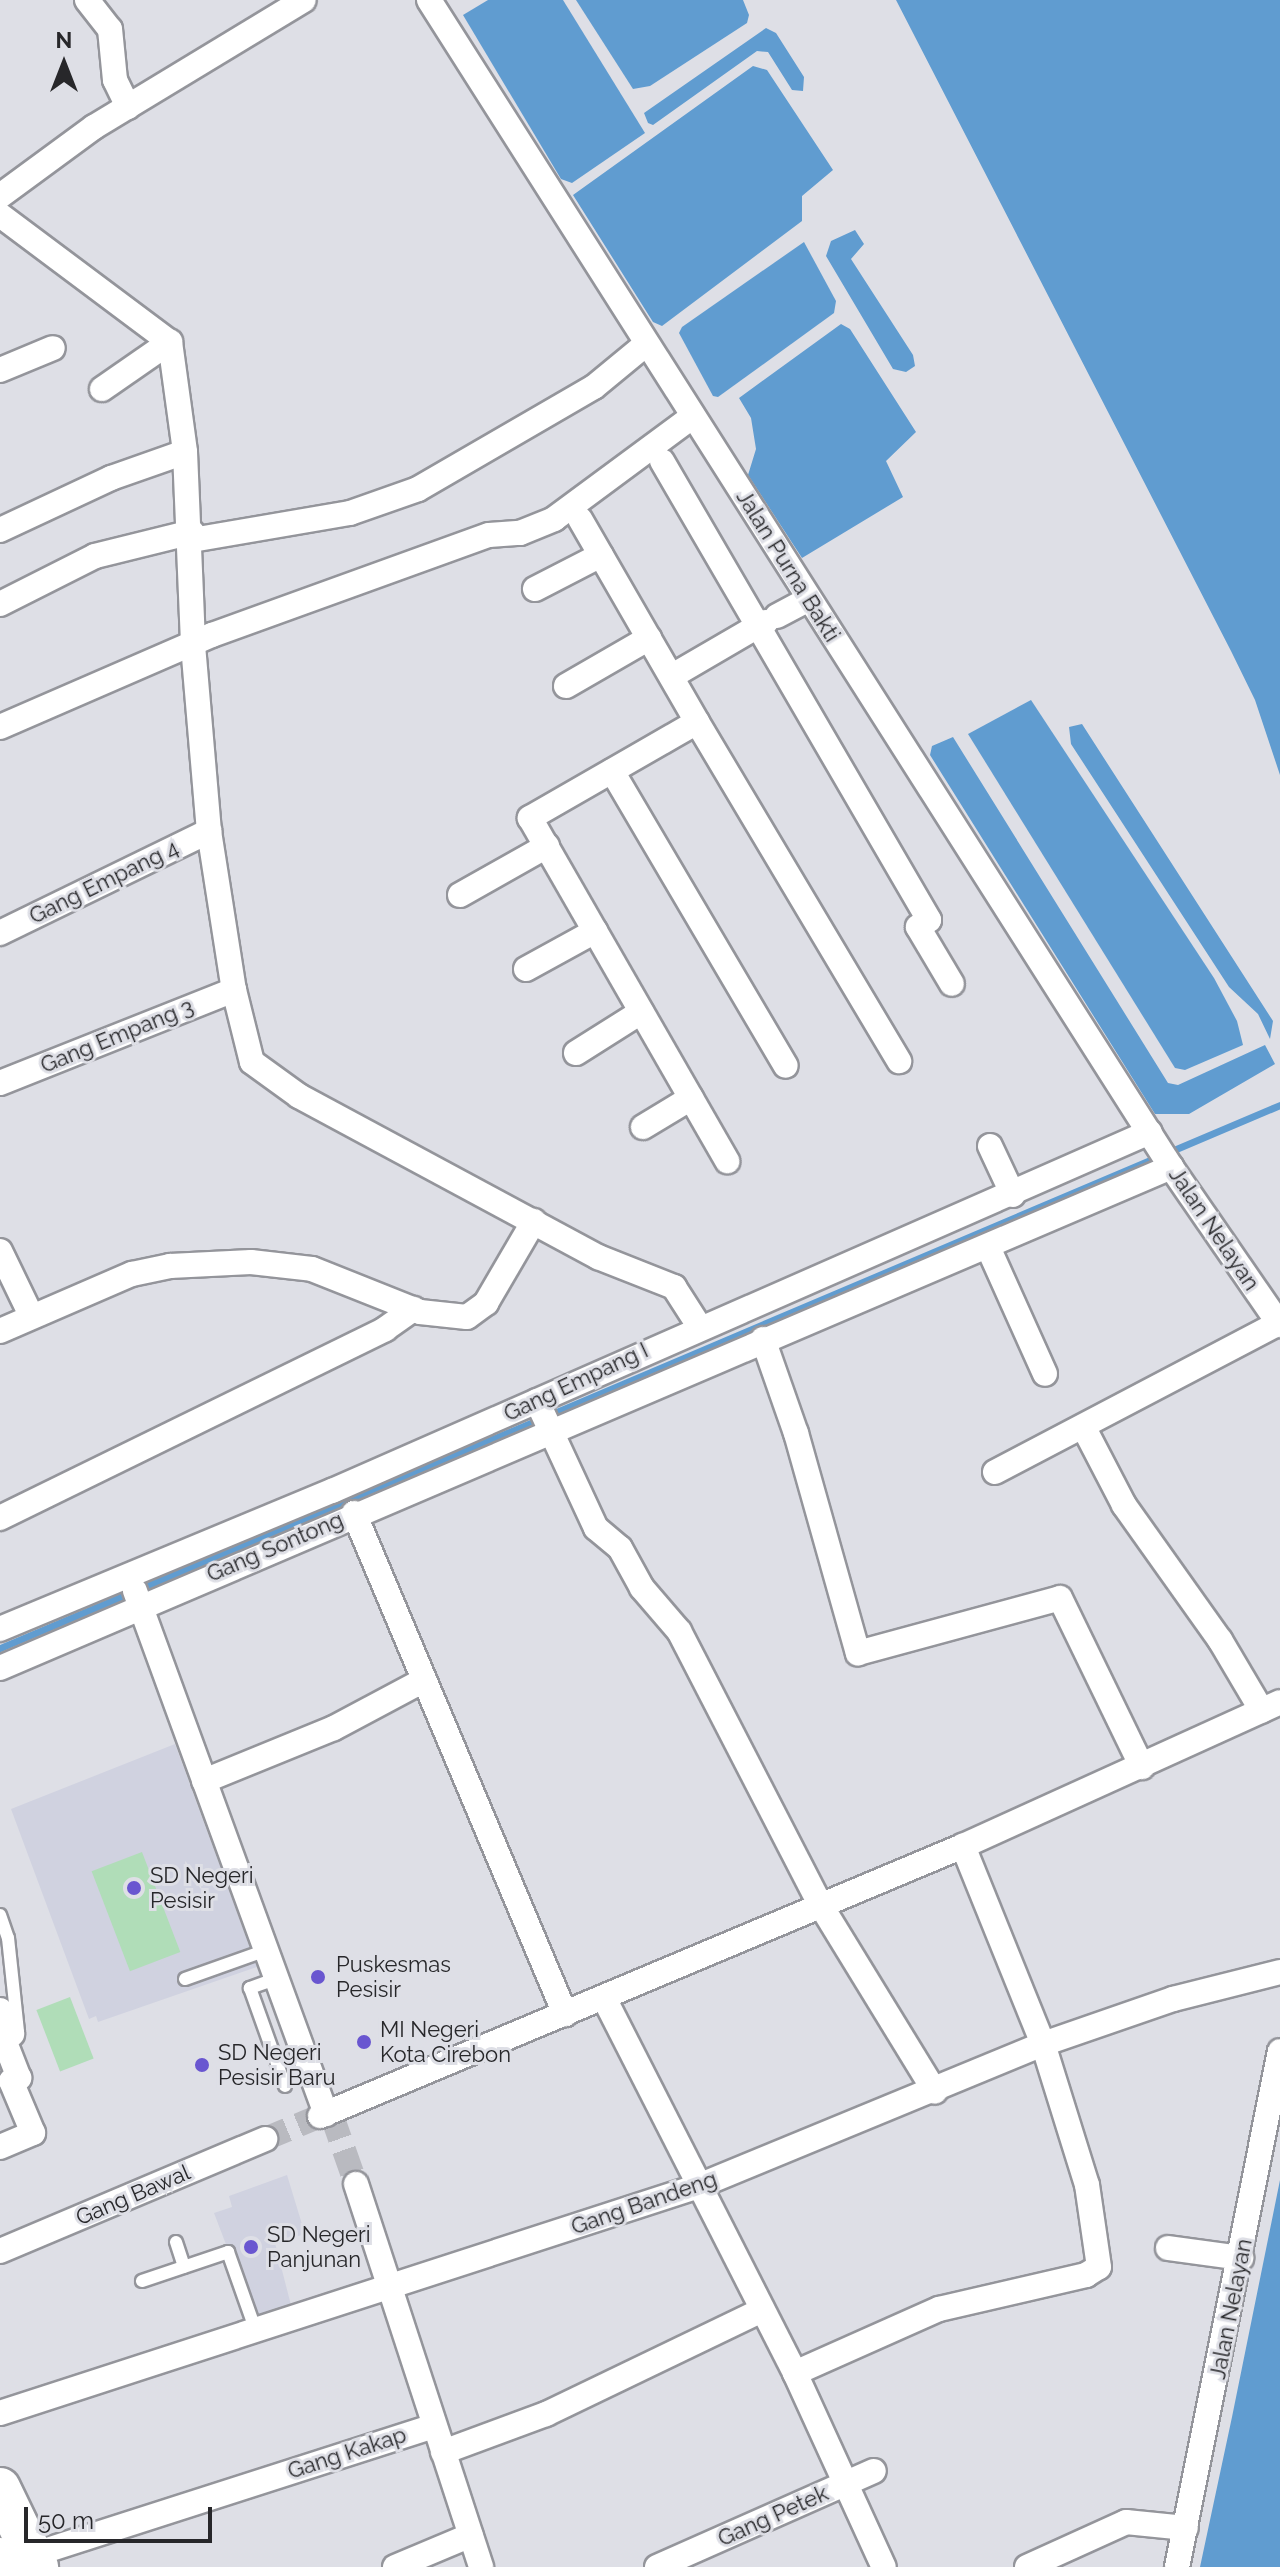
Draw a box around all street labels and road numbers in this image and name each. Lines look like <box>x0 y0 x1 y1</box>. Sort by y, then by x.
street label: Jalan Purna Bakti <box>731 485 845 647</box>
street label: Gang Empang 4 <box>25 834 183 930</box>
street label: Gang Empang 3 <box>37 993 197 1079</box>
street label: Jalan Nelayan <box>1163 1163 1265 1295</box>
street label: Gang Empang I <box>500 1337 652 1427</box>
street label: Gang Sontong <box>203 1506 347 1588</box>
street label: Gang Bawal <box>72 2159 194 2231</box>
street label: Gang Bandeng <box>568 2166 720 2240</box>
street label: Jalan Nelayan <box>1204 2237 1258 2381</box>
street label: Gang Kakap <box>284 2421 410 2485</box>
street label: Gang Petek <box>714 2480 832 2552</box>

